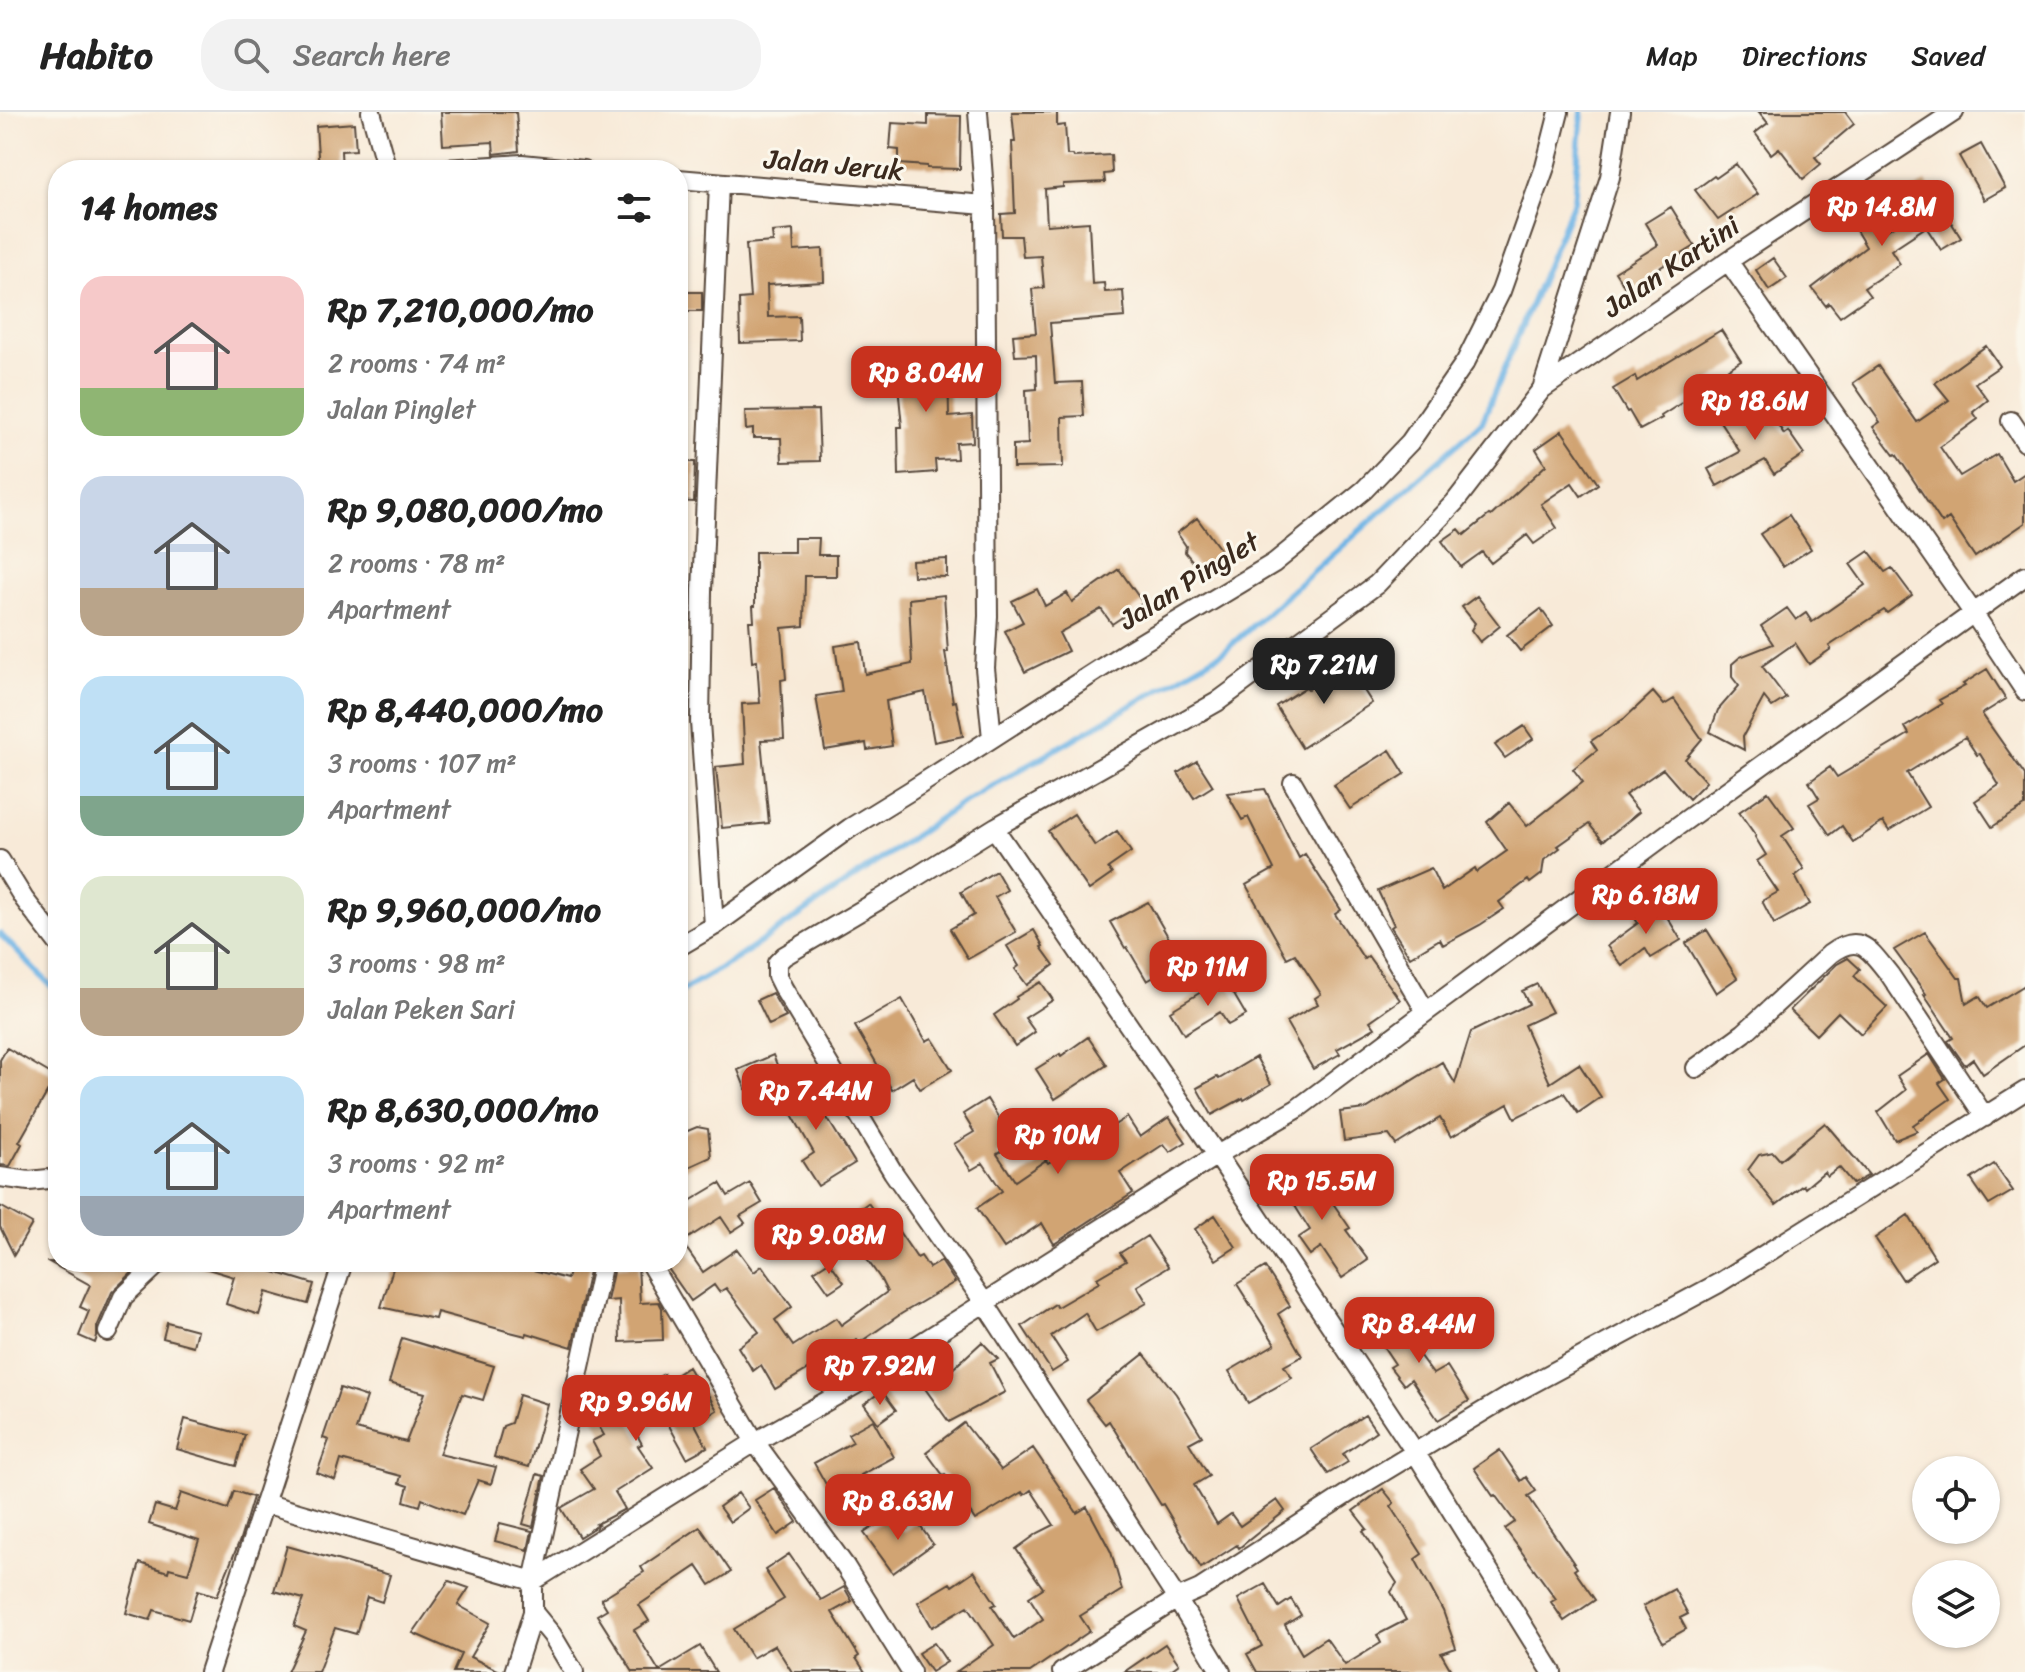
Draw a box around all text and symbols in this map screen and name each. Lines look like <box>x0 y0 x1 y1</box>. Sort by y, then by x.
search box <box>201 19 761 91</box>
text: Habito <box>40 22 153 89</box>
text: Search here <box>293 28 451 82</box>
text: Map <box>1646 31 1698 80</box>
text: Directions <box>1742 31 1867 80</box>
text: Saved <box>1911 31 1985 80</box>
icon: search <box>229 33 273 77</box>
street label: Jalan Jeruk <box>761 134 906 195</box>
text: 14 homes <box>80 178 217 238</box>
pin: Rp 14.8M <box>1799 180 1965 248</box>
text: Rp 14.8M <box>1828 183 1936 229</box>
icon: filters <box>612 186 656 230</box>
street label: Jalan Kartini <box>1592 202 1751 331</box>
text: Rp 7,210,000/mo <box>328 280 594 340</box>
icon: home <box>144 308 240 404</box>
text: 2 rooms · 74 m² <box>328 340 506 386</box>
pin: Rp 8.04M <box>843 346 1009 414</box>
text: Rp 8.04M <box>869 349 983 395</box>
pin: Rp 18.6M <box>1672 374 1838 442</box>
text: Rp 18.6M <box>1702 377 1808 423</box>
text: Jalan Pinglet <box>328 386 475 432</box>
text: Rp 9,080,000/mo <box>328 480 603 540</box>
icon: home <box>144 508 240 604</box>
street label: Jalan Pinglet <box>1108 517 1271 644</box>
text: 2 rooms · 78 m² <box>328 540 505 586</box>
text: Apartment <box>328 586 451 632</box>
pin: Rp 7.21M <box>1241 638 1407 706</box>
text: Rp 7.21M <box>1271 641 1377 687</box>
text: Rp 8,440,000/mo <box>328 680 603 740</box>
icon: home <box>144 708 240 804</box>
text: 3 rooms · 107 m² <box>328 740 517 786</box>
text: Apartment <box>328 786 451 832</box>
pin: Rp 6.18M <box>1563 868 1729 936</box>
text: Rp 6.18M <box>1593 871 1699 917</box>
text: Rp 9,960,000/mo <box>328 880 601 940</box>
icon: home <box>144 908 240 1004</box>
text: 3 rooms · 98 m² <box>328 940 506 986</box>
pin: Rp 11M <box>1143 940 1273 1008</box>
text: Rp 11M <box>1168 943 1248 989</box>
text: Jalan Peken Sari <box>328 986 515 1032</box>
pin: Rp 7.44M <box>733 1064 899 1132</box>
text: Rp 7.44M <box>760 1067 872 1113</box>
text: Rp 8,630,000/mo <box>328 1080 598 1140</box>
icon: home <box>144 1108 240 1204</box>
pin: Rp 10M <box>993 1108 1123 1176</box>
text: Rp 10M <box>1015 1111 1101 1157</box>
text: 3 rooms · 92 m² <box>328 1140 505 1186</box>
pin: Rp 15.5M <box>1239 1154 1405 1222</box>
text: Rp 15.5M <box>1268 1157 1376 1203</box>
text: Apartment <box>328 1186 451 1232</box>
pin: Rp 9.08M <box>746 1208 912 1276</box>
text: Rp 9.08M <box>772 1211 886 1257</box>
pin: Rp 8.44M <box>1336 1297 1502 1365</box>
text: Rp 8.44M <box>1362 1300 1476 1346</box>
pin: Rp 7.92M <box>797 1339 963 1407</box>
text: Rp 7.92M <box>824 1342 936 1388</box>
pin: Rp 9.96M <box>553 1375 719 1443</box>
text: Rp 9.96M <box>580 1378 692 1424</box>
map controls <box>1912 1456 2000 1648</box>
button: locate <box>1912 1456 2000 1544</box>
pin: Rp 8.63M <box>815 1474 981 1542</box>
text: Rp 8.63M <box>843 1477 953 1523</box>
button: layers <box>1912 1560 2000 1648</box>

